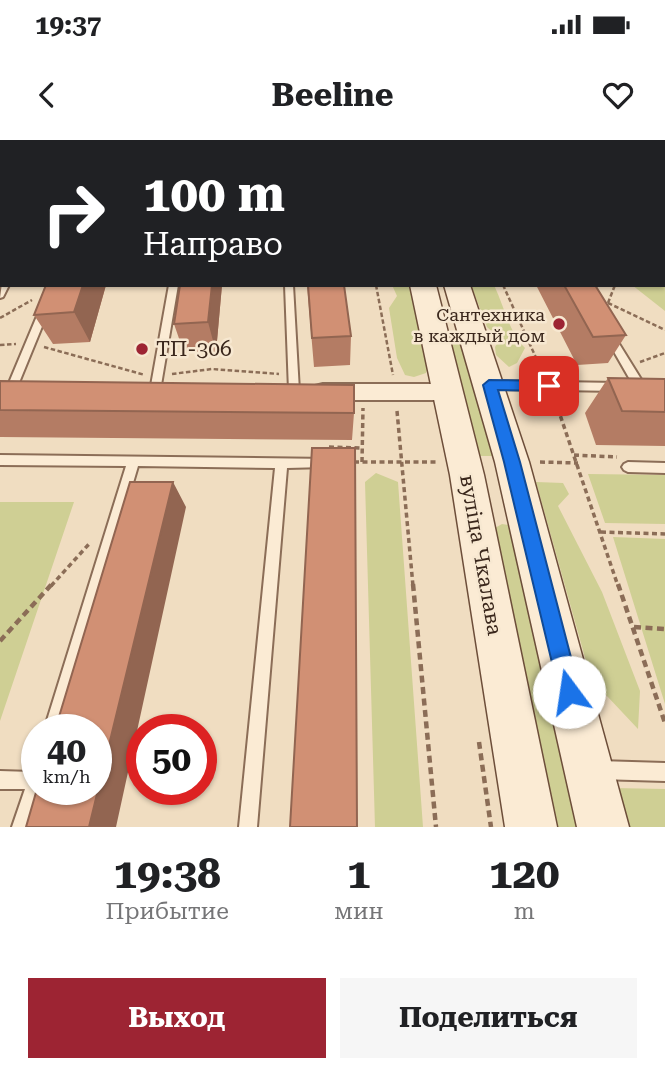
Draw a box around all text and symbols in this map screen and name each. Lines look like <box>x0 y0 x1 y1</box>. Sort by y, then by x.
text: 19:37 <box>35 10 101 40</box>
icon: back <box>28 76 66 114</box>
text: Beeline <box>271 76 394 114</box>
icon: heart <box>599 76 637 114</box>
text: 100 m <box>143 166 285 223</box>
icon: right <box>28 168 119 259</box>
text: Направо <box>143 225 283 263</box>
place label: Сантехника в каждый дом <box>413 304 545 346</box>
marker: Сантехника в каждый дом <box>551 316 567 332</box>
place label: ТП-306 <box>156 337 232 361</box>
marker: ТП-306 <box>134 341 150 357</box>
pin <box>519 356 579 416</box>
icon: arrive <box>530 367 568 405</box>
street label: вуліца Чкалава <box>455 473 507 638</box>
position arrow <box>532 655 606 729</box>
speed limit sign: 50 <box>126 714 217 805</box>
text: 40 <box>47 730 86 771</box>
text: km/h <box>42 766 91 787</box>
text: 19:38 <box>114 849 221 898</box>
text: 1 <box>347 849 371 898</box>
text: 120 <box>489 849 559 898</box>
text: Прибытие <box>106 898 229 925</box>
text: мин <box>334 898 383 925</box>
text: m <box>514 898 535 925</box>
button: Выход <box>28 978 326 1058</box>
button: Поделиться <box>340 978 637 1058</box>

